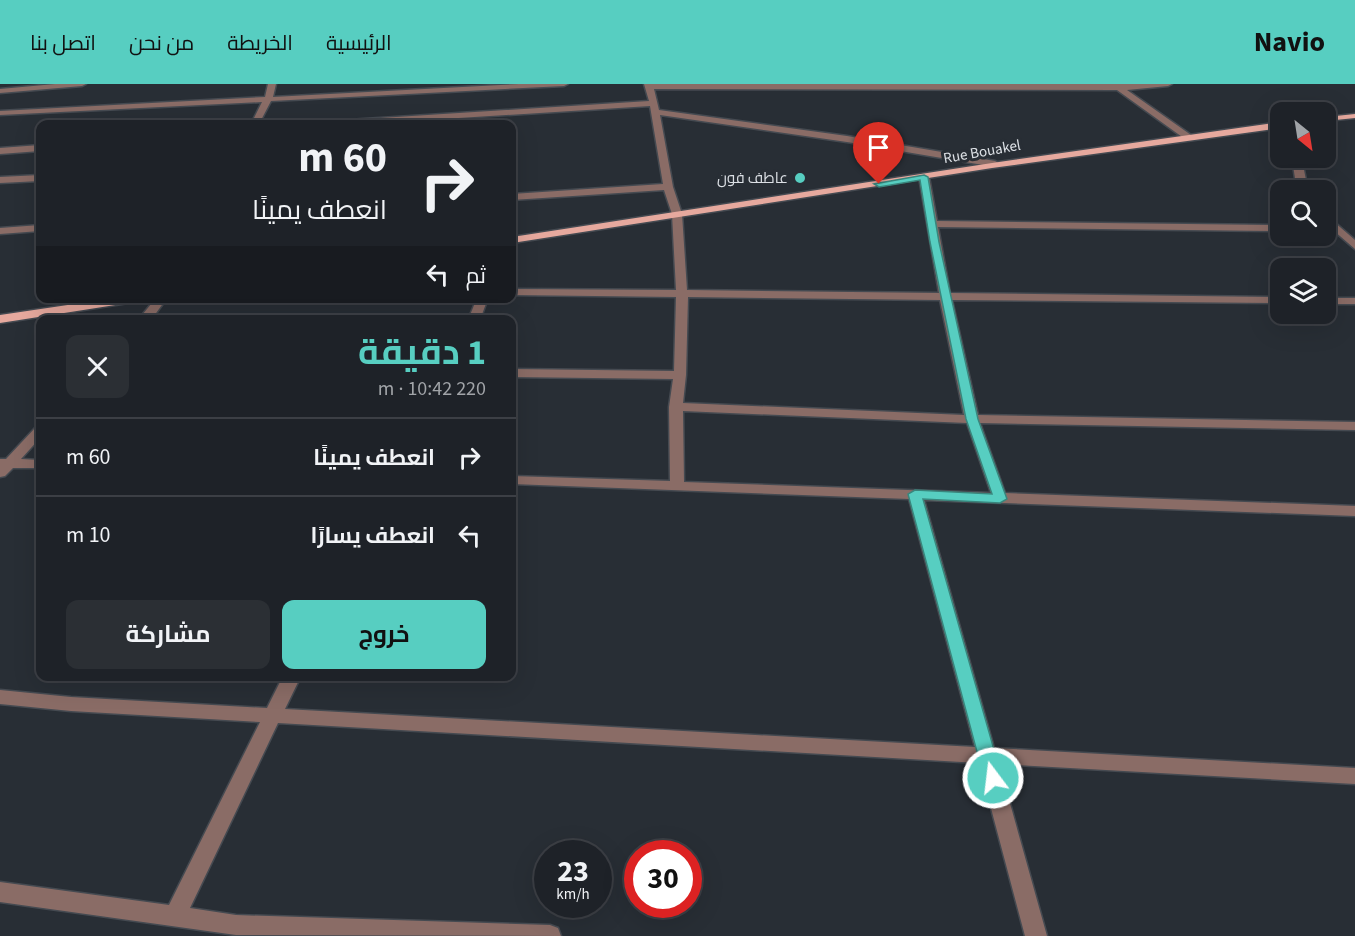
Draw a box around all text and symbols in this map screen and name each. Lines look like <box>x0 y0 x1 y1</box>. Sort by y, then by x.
text: Navio <box>1254 22 1325 62</box>
text: اتصل بنا <box>30 28 96 58</box>
text: من نحن <box>129 28 194 58</box>
text: الخريطة <box>227 28 293 58</box>
text: الرئيسية <box>326 28 392 58</box>
north arrow <box>1270 102 1336 168</box>
map controls <box>1270 102 1336 324</box>
pin <box>853 122 904 184</box>
text: 60 m <box>298 128 387 188</box>
icon: arrive <box>862 131 895 164</box>
street label: Rue Bouakel <box>942 135 1023 169</box>
icon: right <box>408 144 486 222</box>
place label: عاطف فون <box>717 168 788 189</box>
marker: عاطف فون <box>793 171 807 185</box>
button: search <box>1270 180 1336 246</box>
text: انعطف يمينًا <box>252 191 387 230</box>
icon: left <box>421 258 454 291</box>
button: layers <box>1270 258 1336 324</box>
text: ثم <box>466 260 486 292</box>
text: 1 دقيقة <box>358 327 486 378</box>
button: close <box>66 335 129 398</box>
text: 220 m · 10:42 <box>378 375 486 403</box>
text: 60 m <box>66 441 111 473</box>
icon: right <box>453 441 486 474</box>
text: انعطف يمينًا <box>313 442 435 474</box>
text: 10 m <box>66 519 111 551</box>
icon: left <box>453 519 486 552</box>
text: انعطف يسارًا <box>311 520 435 552</box>
button: مشاركة <box>66 600 270 669</box>
button: خروج <box>282 600 486 669</box>
position arrow <box>961 746 1025 810</box>
speed limit sign: 30 <box>624 840 702 918</box>
text: 23 <box>557 850 589 893</box>
text: km/h <box>556 884 590 905</box>

